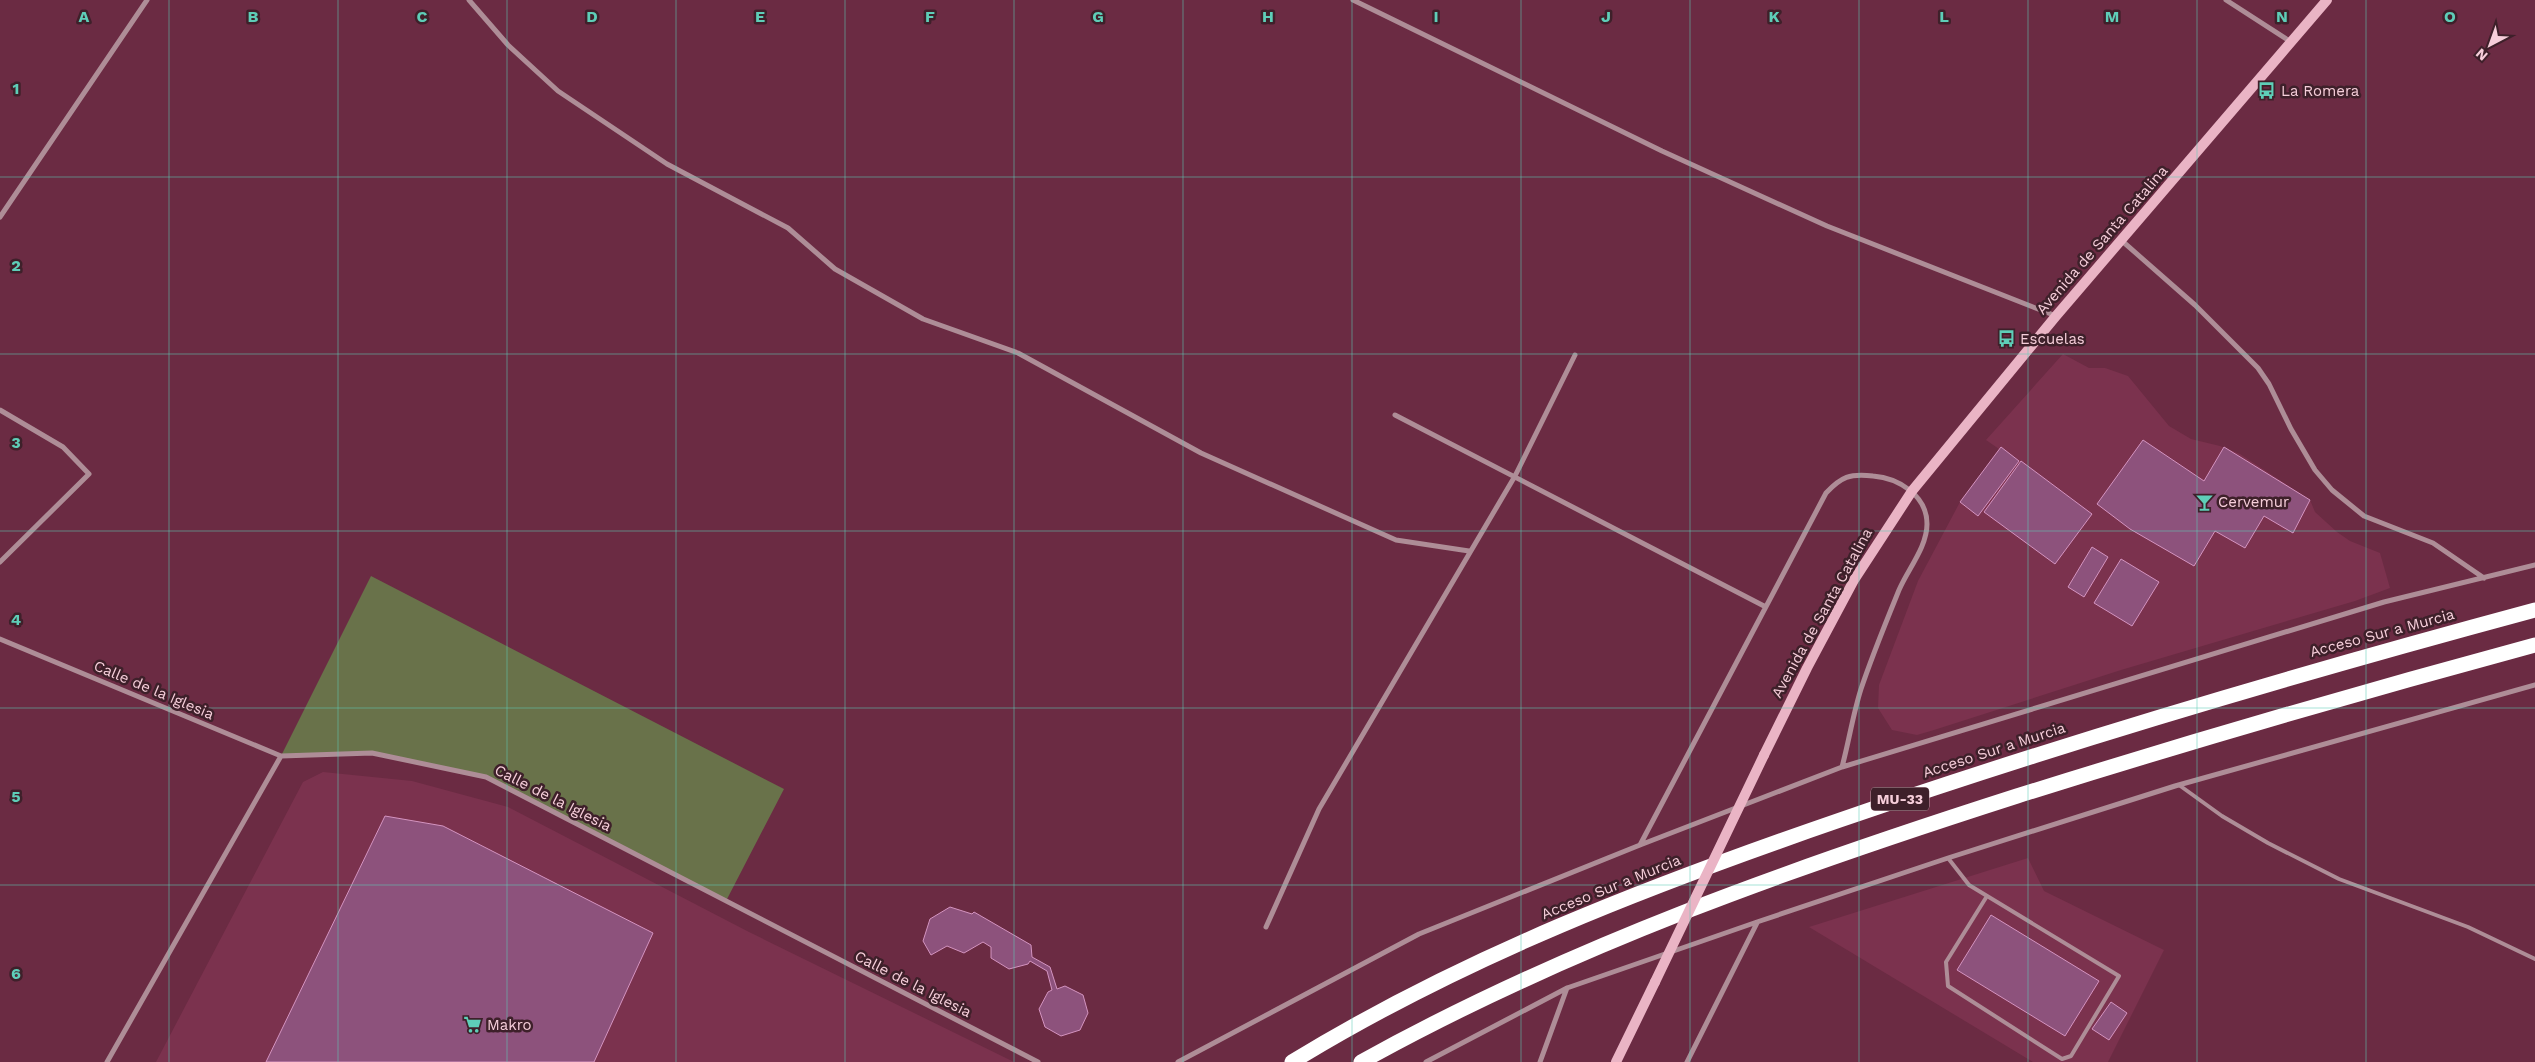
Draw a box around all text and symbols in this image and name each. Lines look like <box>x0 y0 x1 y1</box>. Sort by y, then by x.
text: A <box>79 7 90 26</box>
text: B <box>248 7 259 26</box>
text: C <box>417 7 428 26</box>
text: D <box>586 7 598 26</box>
text: E <box>755 7 765 26</box>
text: F <box>925 7 935 26</box>
text: G <box>1092 7 1104 26</box>
text: H <box>1262 7 1274 26</box>
text: I <box>1433 7 1439 26</box>
text: J <box>1601 7 1611 26</box>
text: K <box>1768 7 1780 26</box>
text: L <box>1939 7 1949 26</box>
text: M <box>2105 7 2119 26</box>
text: N <box>2276 7 2288 26</box>
text: O <box>2444 7 2456 26</box>
north arrow <box>2465 20 2515 70</box>
text: N <box>2472 45 2491 64</box>
text: 1 <box>13 79 19 98</box>
bus stop icon: La Romera <box>2257 81 2277 101</box>
place label: La Romera <box>2281 82 2360 100</box>
street label: Avenida de Santa Catalina <box>2032 162 2172 318</box>
text: 2 <box>11 256 21 275</box>
bus stop icon: Escuelas <box>1996 329 2016 349</box>
place label: Escuelas <box>2020 330 2085 348</box>
text: 3 <box>11 433 21 452</box>
bar icon: Cervemur <box>2194 492 2214 512</box>
place label: Cervemur <box>2218 493 2289 511</box>
street label: Avenida de Santa Catalina <box>1768 525 1876 701</box>
street label: Acceso Sur a Murcia <box>2308 605 2457 661</box>
text: 4 <box>11 610 21 629</box>
street label: Calle de la Iglesia <box>91 657 217 724</box>
street label: Acceso Sur a Murcia <box>1920 718 2068 782</box>
street label: Calle de la Iglesia <box>492 761 615 835</box>
text: 5 <box>11 787 21 806</box>
road number: MU-33 <box>1871 788 1929 811</box>
street label: Acceso Sur a Murcia <box>1539 851 1684 923</box>
street label: Calle de la Iglesia <box>852 947 975 1021</box>
text: 6 <box>11 964 21 983</box>
supermarket icon: Makro <box>463 1015 483 1035</box>
place label: Makro <box>487 1016 532 1034</box>

